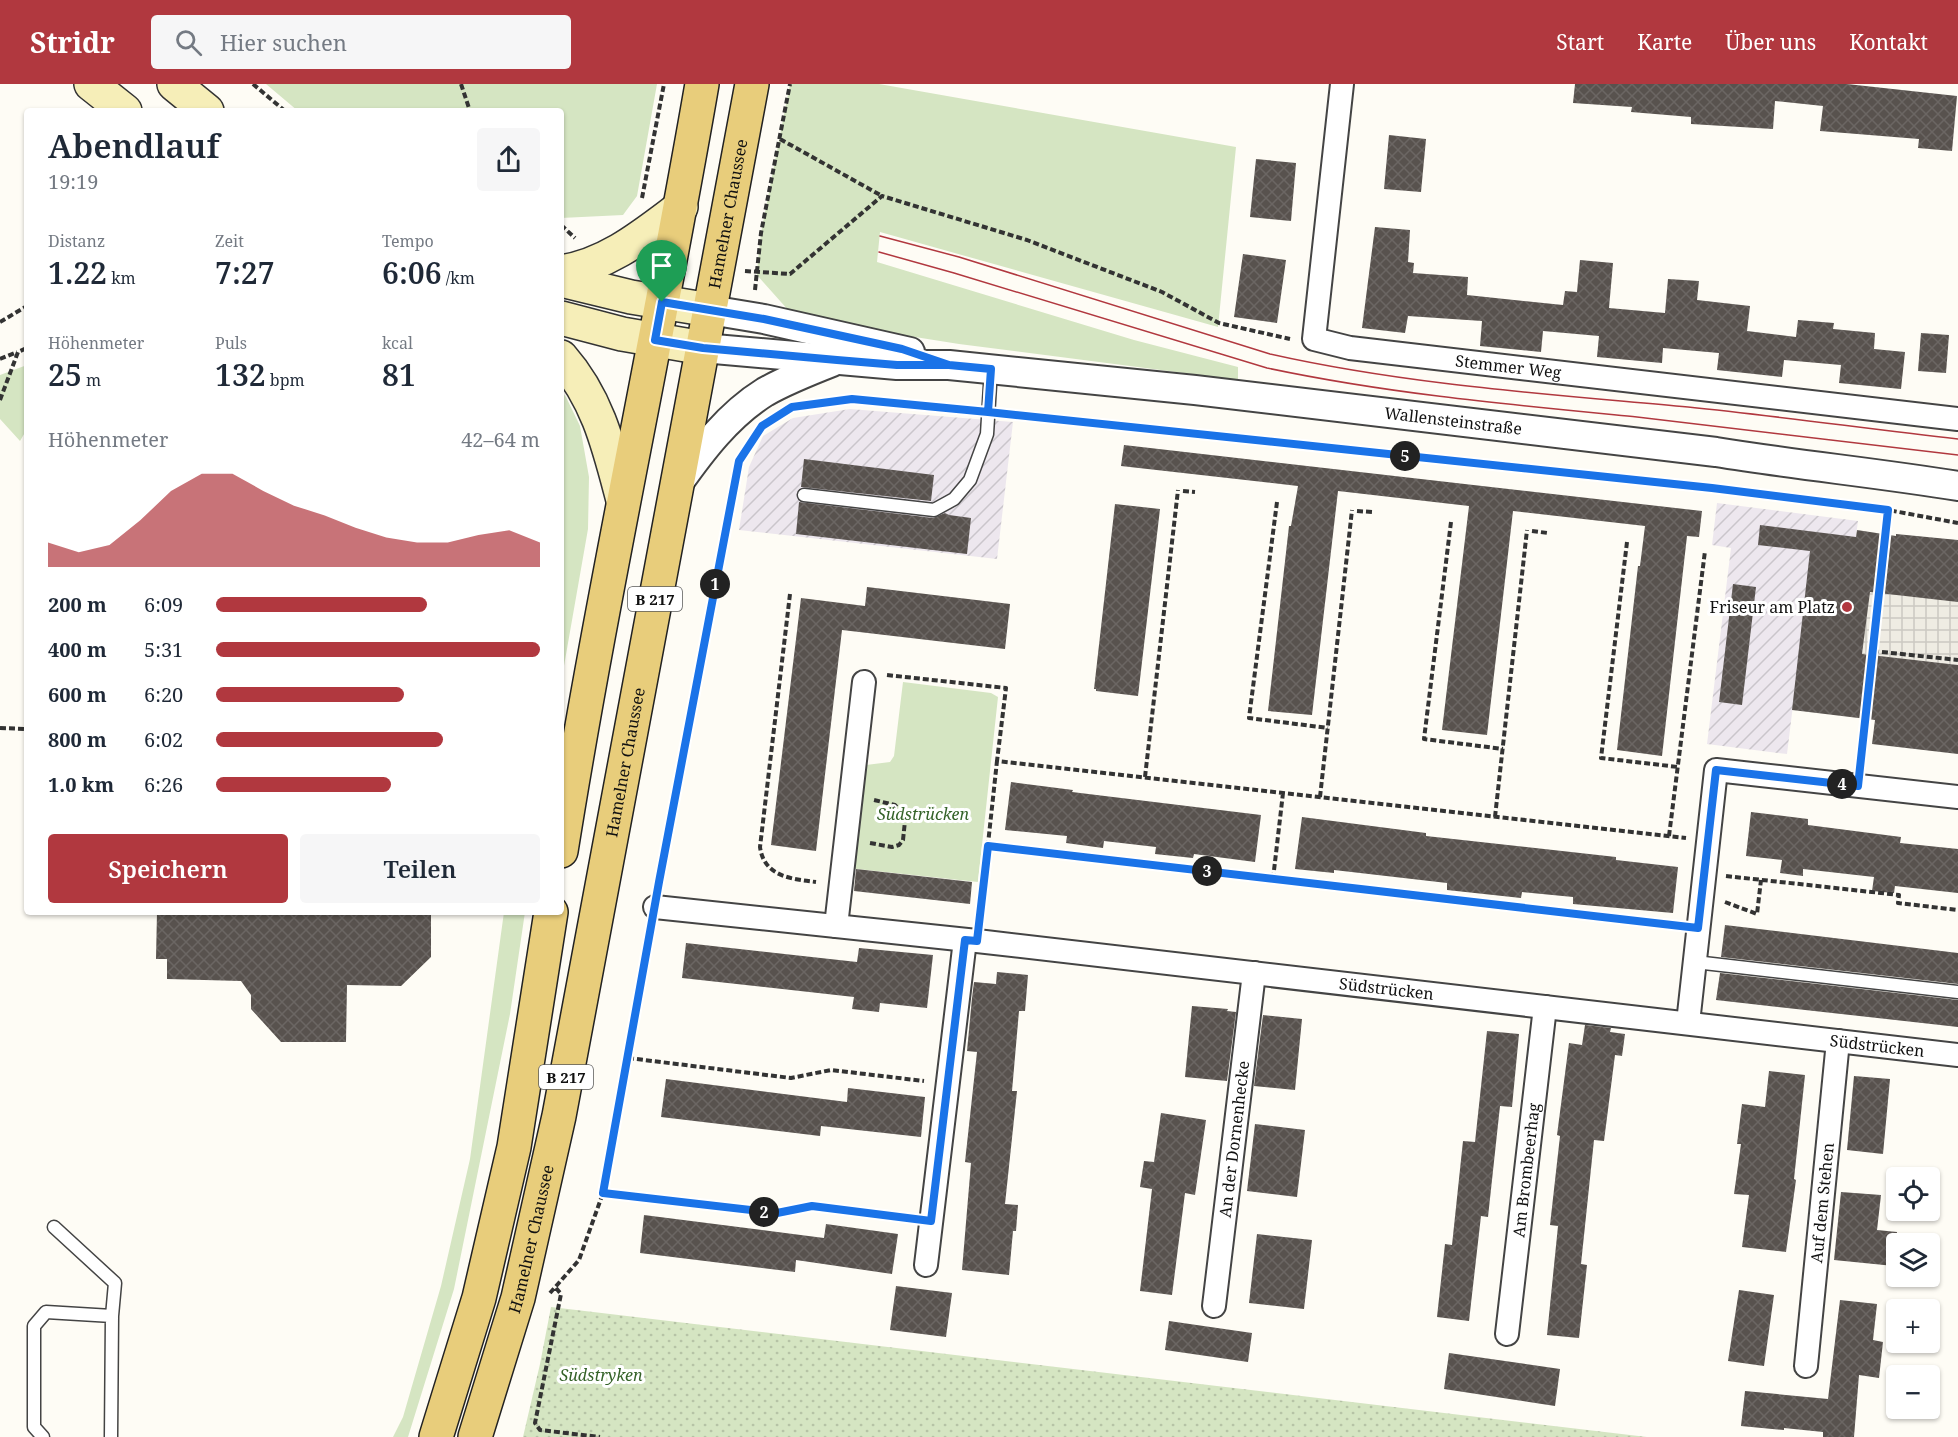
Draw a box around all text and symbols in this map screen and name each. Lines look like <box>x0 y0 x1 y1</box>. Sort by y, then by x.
search box <box>151 15 571 69</box>
text: Stridr <box>30 23 115 61</box>
icon: search <box>172 26 205 59</box>
text: Hier suchen <box>220 27 347 57</box>
text: Start <box>1556 28 1604 56</box>
text: Karte <box>1637 28 1692 56</box>
text: Über uns <box>1725 28 1816 56</box>
text: Kontakt <box>1849 28 1928 56</box>
text: Abendlauf <box>48 123 219 168</box>
button: share <box>477 128 540 191</box>
street label: Hamelner Chaussee <box>703 137 753 290</box>
text: 19:19 <box>48 168 98 195</box>
text: Distanz <box>48 230 105 252</box>
text: Zeit <box>215 230 244 252</box>
text: Tempo <box>382 230 434 252</box>
pin <box>636 240 687 302</box>
icon: arrive <box>645 249 678 282</box>
text: 1.22 <box>48 252 107 293</box>
text: 7:27 <box>215 252 275 293</box>
text: 6:06 <box>382 252 442 293</box>
text: km <box>107 267 136 289</box>
text: /km <box>442 267 475 289</box>
text: Höhenmeter <box>48 332 144 354</box>
text: Puls <box>215 332 247 354</box>
text: kcal <box>382 332 413 354</box>
street label: Stemmer Weg <box>1454 349 1563 384</box>
text: 25 <box>48 354 82 395</box>
text: 132 <box>215 354 266 395</box>
text: 81 <box>382 354 416 395</box>
text: m <box>82 369 101 391</box>
text: bpm <box>266 369 305 391</box>
street label: Wallensteinstraße <box>1383 402 1523 440</box>
text: Höhenmeter <box>48 426 168 453</box>
text: 42–64 m <box>461 426 540 453</box>
pin: 5 <box>1390 441 1420 471</box>
text: 5 <box>1400 445 1410 467</box>
pin: 1 <box>700 569 730 599</box>
text: 1 <box>710 573 720 595</box>
road number: B 217 <box>628 587 682 611</box>
text: 200 m <box>48 591 107 618</box>
text: 6:09 <box>144 591 183 618</box>
place label: Friseur am Platz <box>1710 596 1835 618</box>
marker: Friseur am Platz <box>1840 600 1854 614</box>
text: 400 m <box>48 636 107 663</box>
text: 5:31 <box>144 636 183 663</box>
text: 600 m <box>48 681 107 708</box>
text: 6:20 <box>144 681 183 708</box>
street label: Hamelner Chaussee <box>600 686 650 839</box>
text: 800 m <box>48 726 107 753</box>
text: 6:02 <box>144 726 183 753</box>
pin: 4 <box>1827 769 1857 799</box>
text: 1.0 km <box>48 771 114 798</box>
text: 6:26 <box>144 771 183 798</box>
text: 4 <box>1837 773 1847 795</box>
park label: Südstrücken <box>877 803 969 825</box>
button: Speichern <box>48 834 288 903</box>
button: Teilen <box>300 834 540 903</box>
pin: 3 <box>1192 856 1222 886</box>
text: 3 <box>1202 860 1212 882</box>
street label: Südstrücken <box>1338 972 1435 1005</box>
street label: Südstrücken <box>1829 1029 1926 1062</box>
street label: An der Dornenhecke <box>1214 1060 1254 1219</box>
road number: B 217 <box>539 1065 593 1089</box>
street label: Am Brombeerhag <box>1507 1101 1545 1239</box>
street label: Auf dem Stehen <box>1805 1142 1839 1264</box>
street label: Hamelner Chaussee <box>503 1163 559 1316</box>
map controls <box>1886 1167 1940 1419</box>
button: locate <box>1886 1167 1940 1221</box>
pin: 2 <box>749 1197 779 1227</box>
text: 2 <box>759 1201 769 1223</box>
button: layers <box>1886 1233 1940 1287</box>
button: + <box>1886 1299 1940 1353</box>
park label: Südstryken <box>559 1364 643 1386</box>
button: − <box>1886 1365 1940 1419</box>

